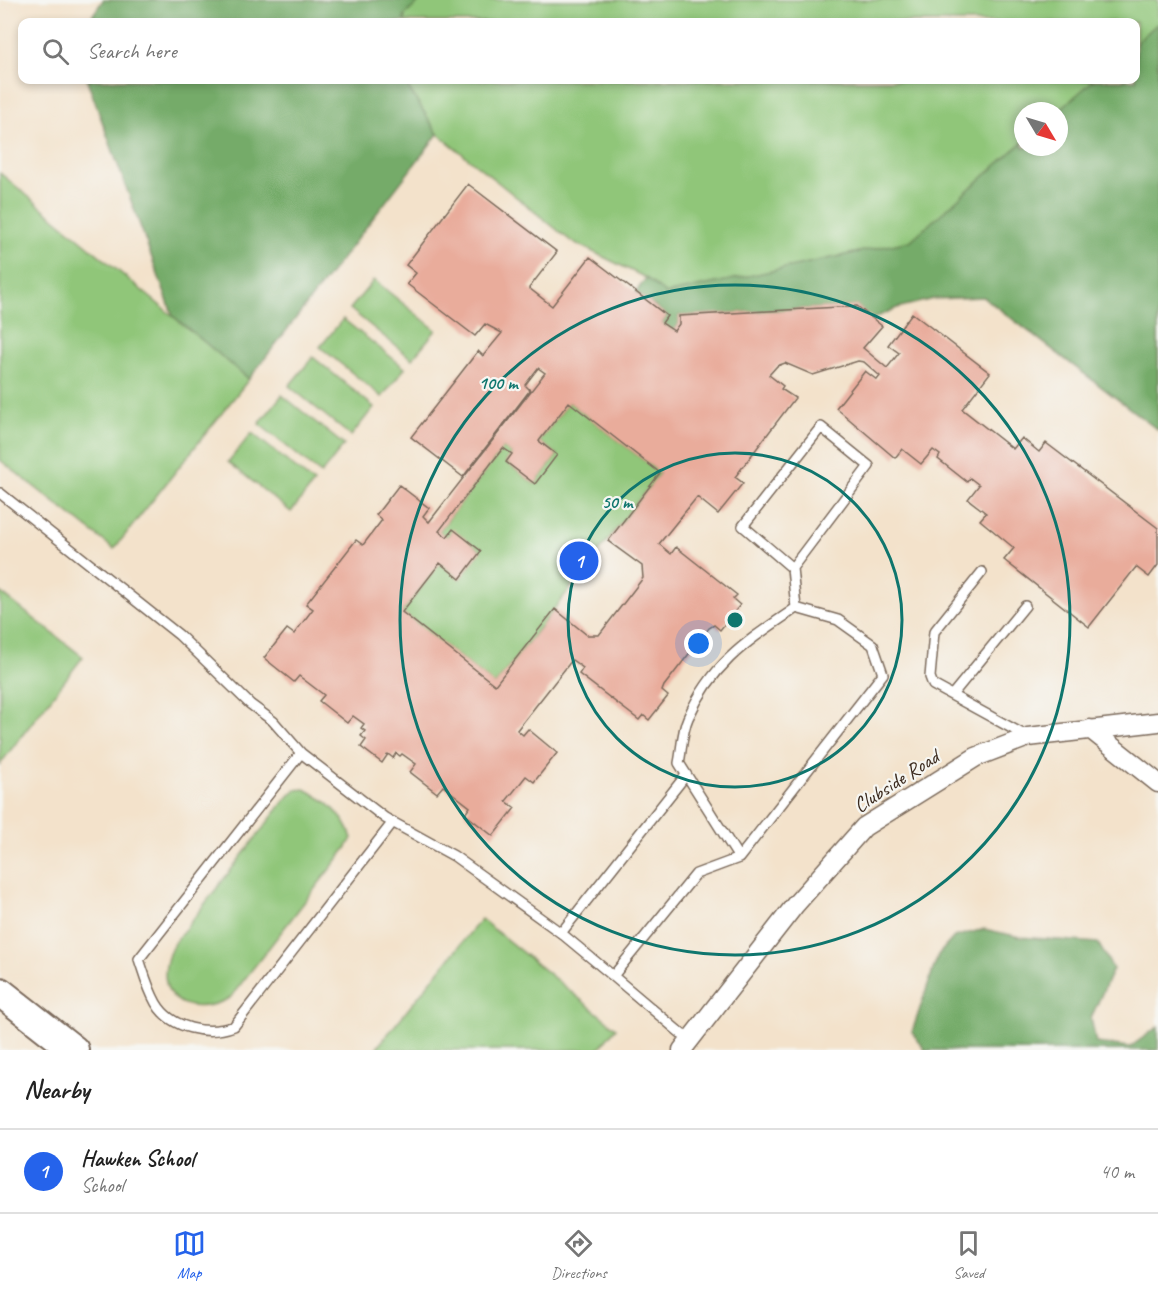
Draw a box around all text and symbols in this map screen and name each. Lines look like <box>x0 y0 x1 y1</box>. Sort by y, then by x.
search box <box>18 18 1140 84</box>
icon: search <box>39 35 72 68</box>
text: Search here <box>87 37 177 65</box>
north arrow <box>1014 102 1068 156</box>
text: 100 m <box>479 372 519 394</box>
text: 50 m <box>602 491 634 513</box>
pin: 1 <box>560 538 598 584</box>
centre of rings <box>725 610 745 630</box>
your location <box>684 629 713 658</box>
street label: Clubside Road <box>848 742 947 818</box>
text: Nearby <box>24 1073 89 1106</box>
text: Hawken School <box>81 1145 194 1173</box>
text: 1 <box>39 1159 48 1184</box>
text: 40 m <box>1100 1159 1134 1184</box>
text: School <box>81 1173 124 1198</box>
tab: Map <box>173 1227 206 1283</box>
tab: Directions <box>551 1227 607 1283</box>
tab: Saved <box>952 1227 985 1283</box>

